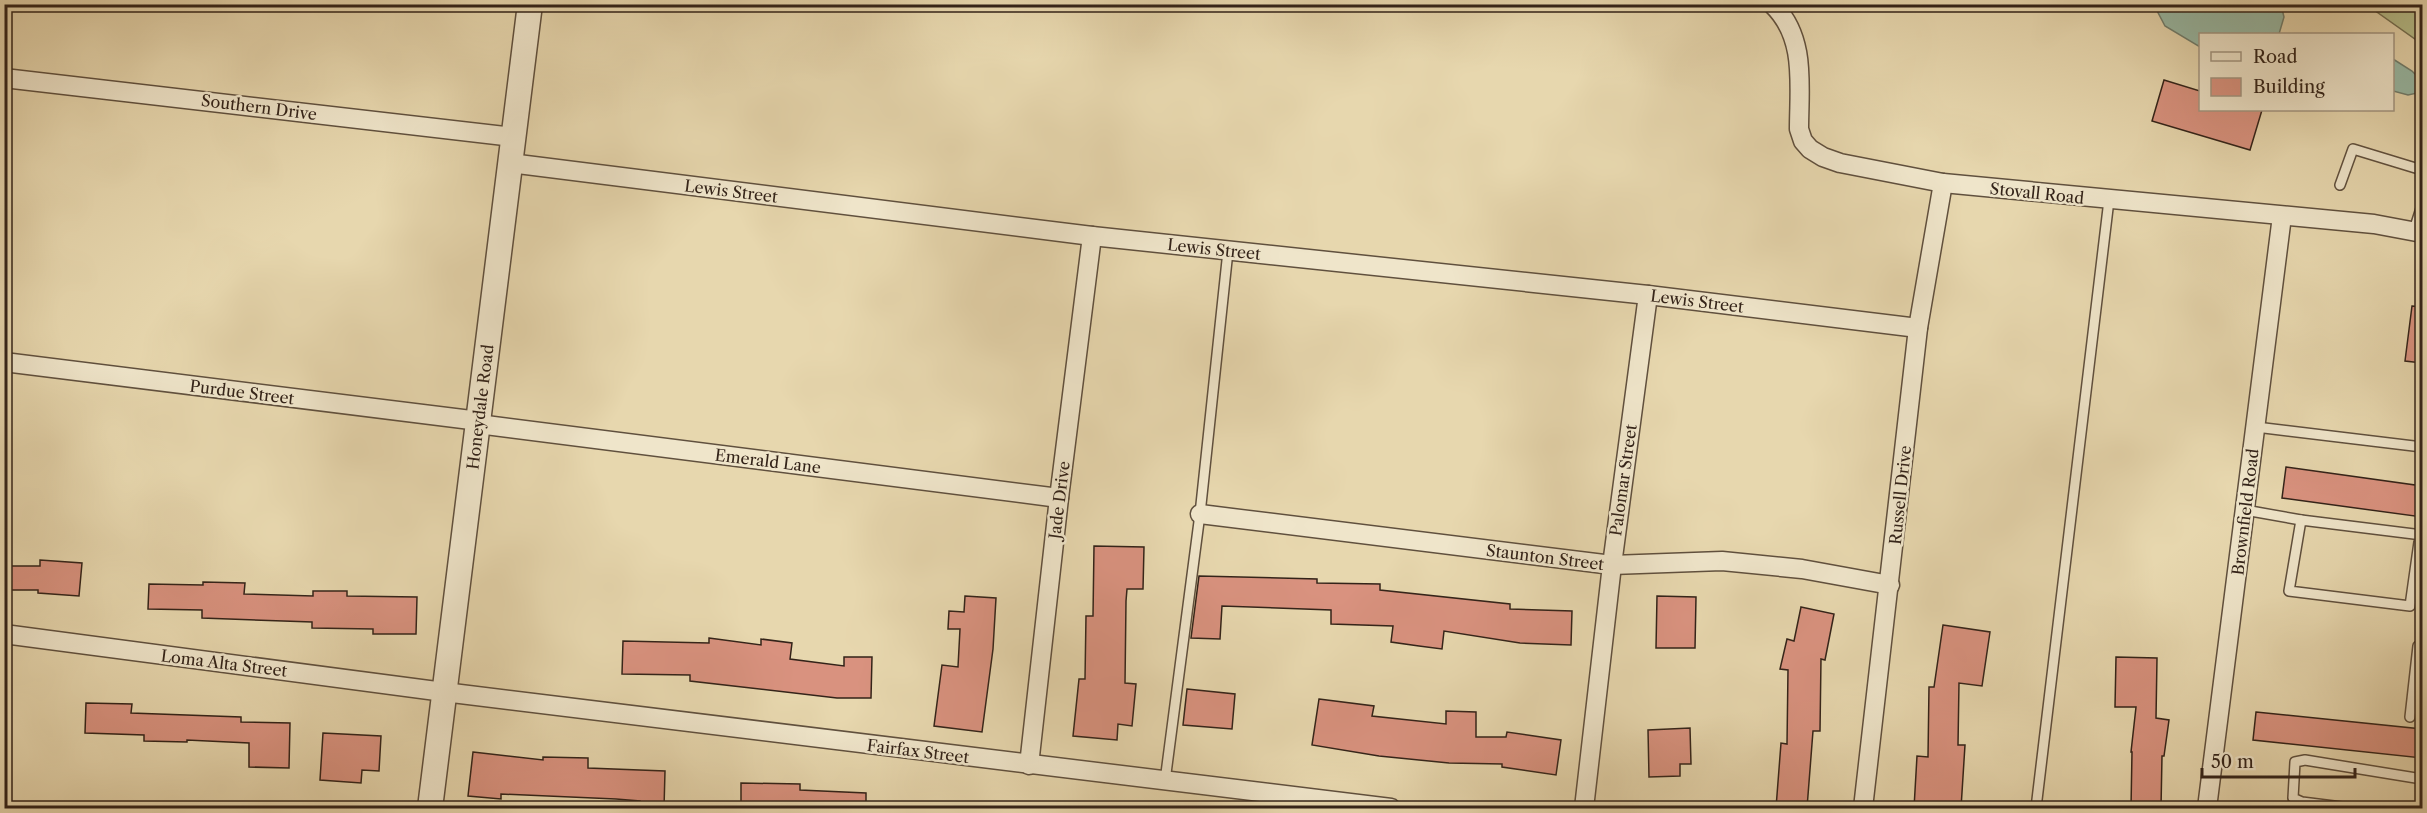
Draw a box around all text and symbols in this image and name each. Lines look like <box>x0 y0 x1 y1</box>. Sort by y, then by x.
legend <box>2199 33 2394 111</box>
text: Road <box>2253 46 2298 68</box>
text: Building <box>2253 76 2325 98</box>
street label: Southern Drive <box>200 90 318 124</box>
street label: Lewis Street <box>683 175 779 207</box>
street label: Stovall Road <box>1989 178 2085 208</box>
street label: Lewis Street <box>1166 234 1262 264</box>
street label: Lewis Street <box>1649 285 1745 317</box>
street label: Honeydale Road <box>462 343 498 471</box>
street label: Purdue Street <box>189 376 296 408</box>
street label: Palomar Street <box>1605 422 1641 537</box>
street label: Russell Drive <box>1885 444 1915 546</box>
street label: Emerald Lane <box>714 445 822 477</box>
street label: Brownfield Road <box>2227 447 2263 577</box>
street label: Jade Drive <box>1044 460 1074 543</box>
street label: Staunton Street <box>1485 540 1605 574</box>
street label: Loma Alta Street <box>160 645 289 681</box>
street label: Fairfax Street <box>866 735 971 767</box>
scale bar <box>2202 741 2355 779</box>
text: 50 m <box>2211 751 2254 773</box>

